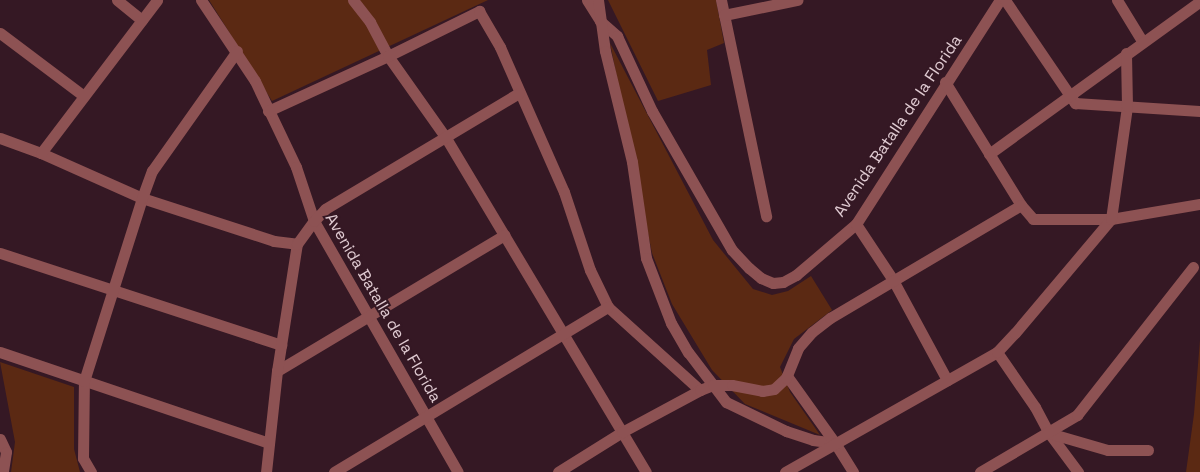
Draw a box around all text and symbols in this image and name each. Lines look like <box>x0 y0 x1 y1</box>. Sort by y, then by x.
street label: Avenida Batalla de la Florida <box>830 32 966 220</box>
street label: Avenida Batalla de la Florida <box>321 210 445 406</box>

